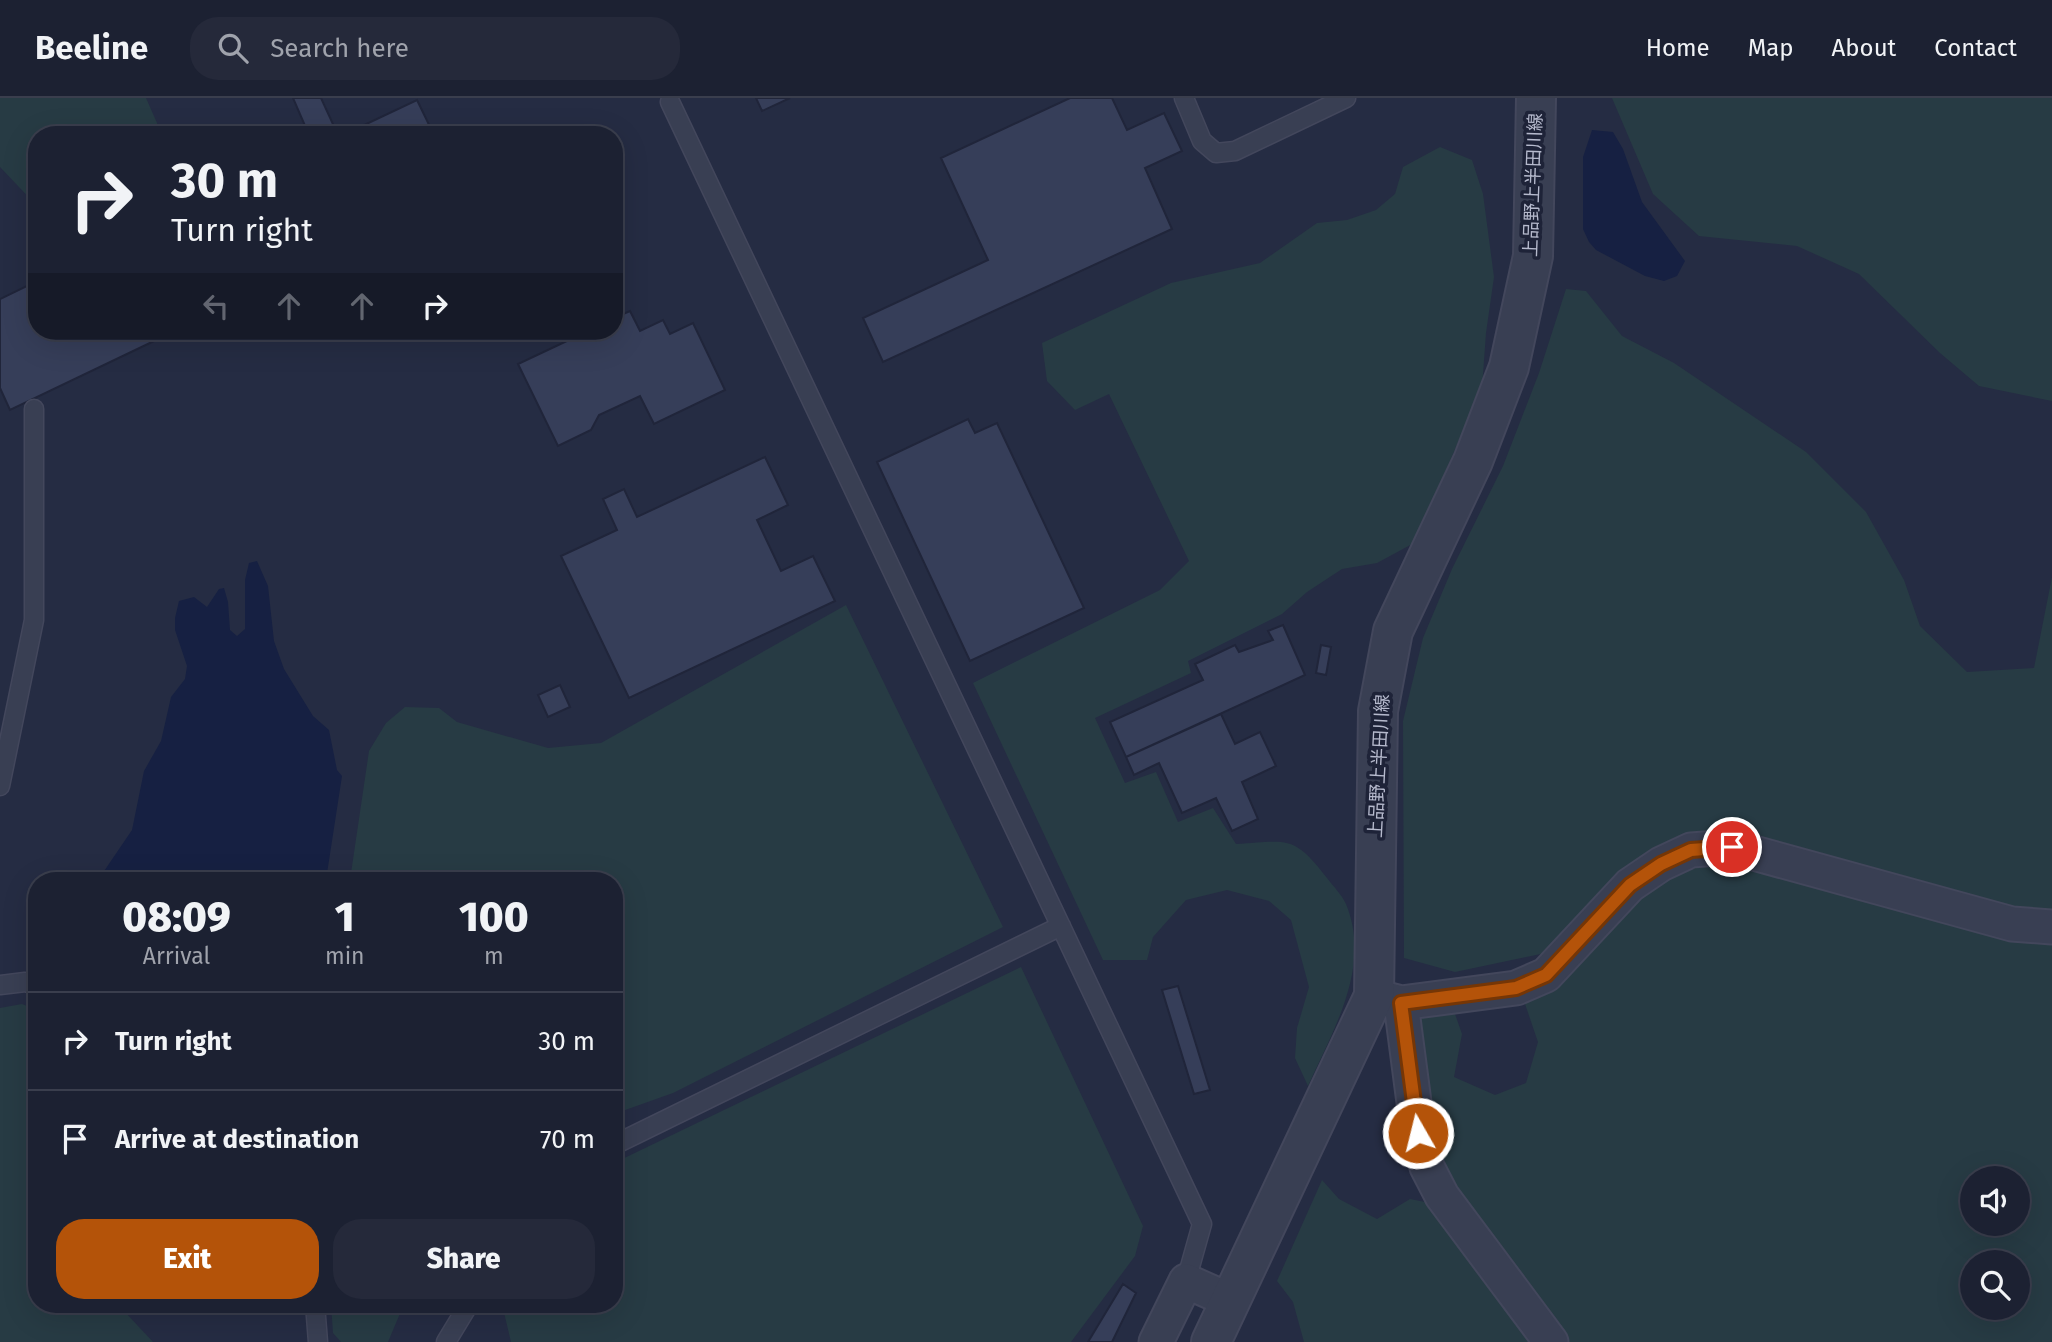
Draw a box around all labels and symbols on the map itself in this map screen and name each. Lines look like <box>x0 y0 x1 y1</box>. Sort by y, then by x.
street label: 上品野上半田川線 <box>1519 113 1547 257</box>
street label: 上品野上半田川線 <box>1364 694 1394 838</box>
pin <box>1702 817 1762 877</box>
position arrow <box>1381 1096 1455 1170</box>

